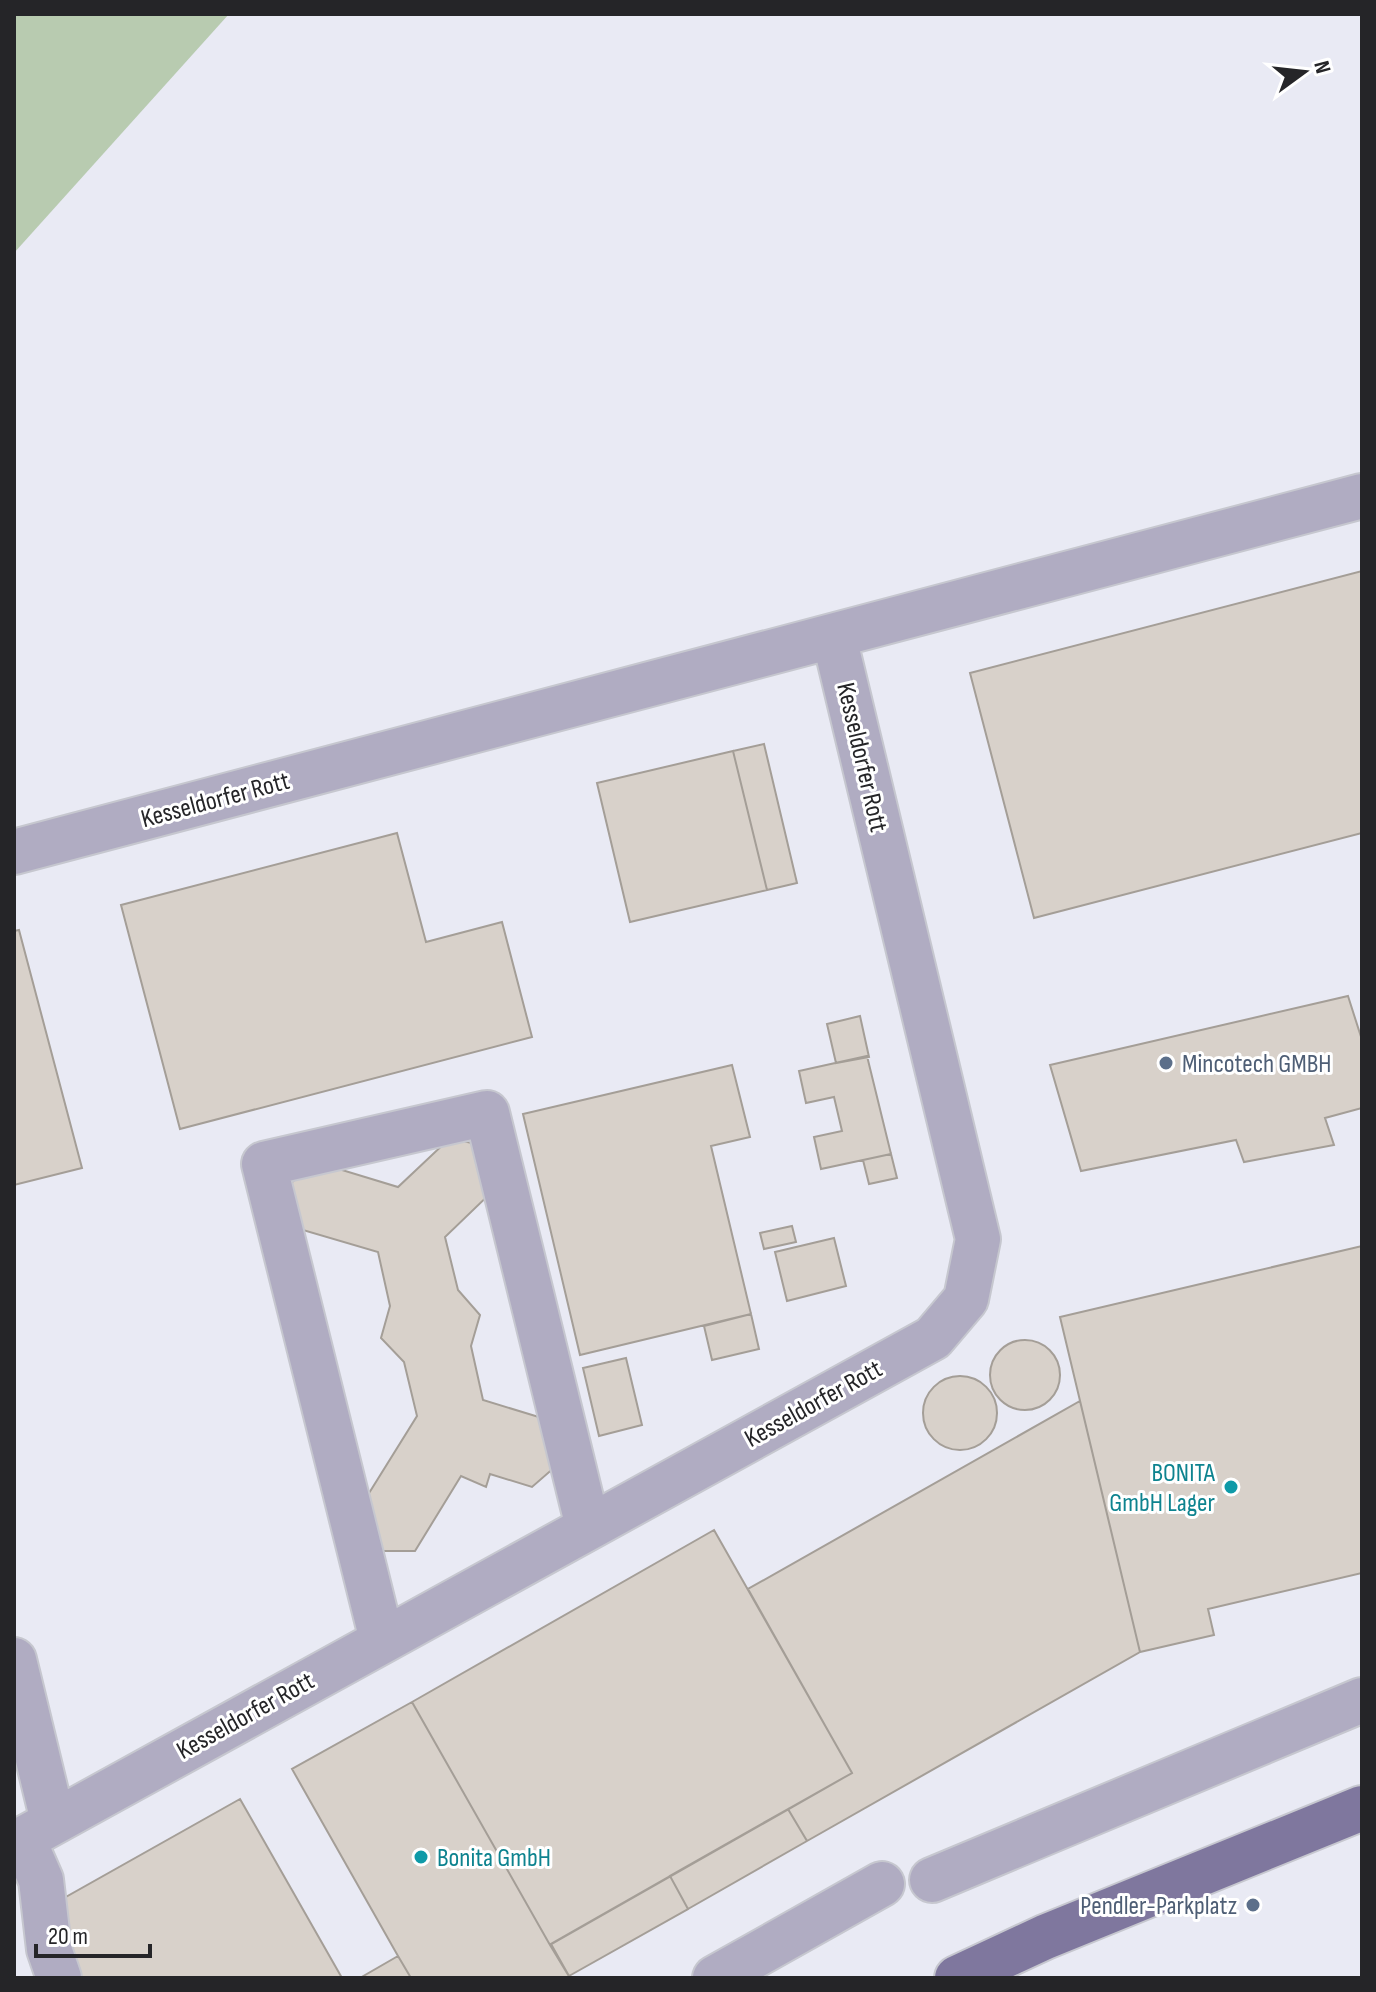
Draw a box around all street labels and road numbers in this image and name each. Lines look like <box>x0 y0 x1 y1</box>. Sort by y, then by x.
street label: Kesseldorfer Rott <box>829 680 894 835</box>
street label: Kesseldorfer Rott <box>138 766 293 835</box>
street label: Kesseldorfer Rott <box>740 1354 888 1455</box>
street label: Kesseldorfer Rott <box>172 1666 320 1767</box>

